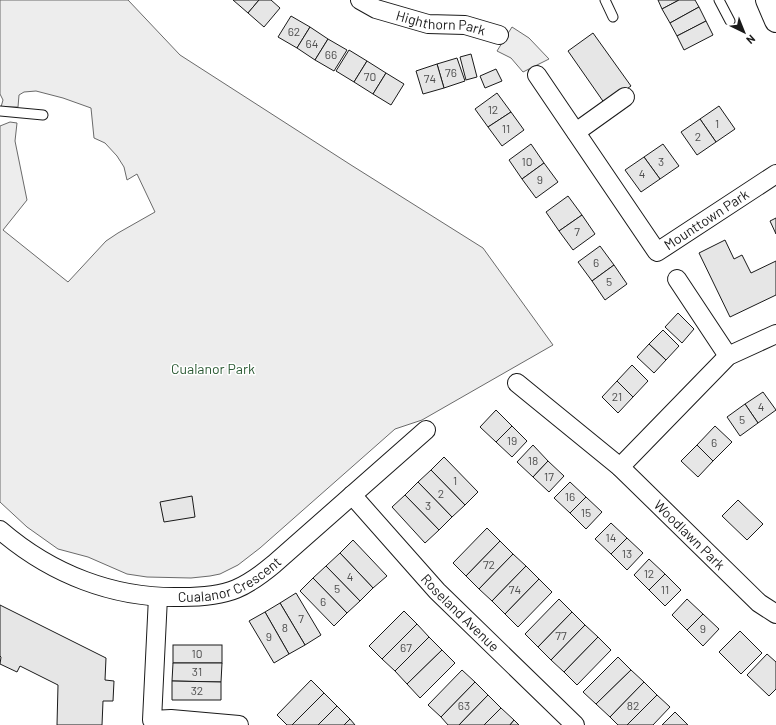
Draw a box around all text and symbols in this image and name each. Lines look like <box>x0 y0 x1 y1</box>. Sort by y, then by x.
street label: Highthorn Park <box>394 6 488 39</box>
north arrow <box>724 12 764 52</box>
house number: 62 <box>288 24 300 38</box>
text: N <box>744 32 758 47</box>
house number: 64 <box>306 36 318 50</box>
house number: 66 <box>325 47 337 61</box>
house number: 76 <box>445 65 457 79</box>
house number: 70 <box>364 69 376 83</box>
house number: 74 <box>424 71 436 85</box>
house number: 12 <box>488 102 498 116</box>
house number: 1 <box>715 116 719 130</box>
house number: 11 <box>502 121 510 135</box>
house number: 2 <box>695 129 701 143</box>
house number: 10 <box>522 154 532 168</box>
house number: 3 <box>658 154 664 168</box>
house number: 4 <box>639 166 645 180</box>
house number: 9 <box>537 172 543 186</box>
street label: Mounttown Park <box>661 185 752 253</box>
house number: 7 <box>574 224 580 238</box>
house number: 6 <box>593 255 599 269</box>
house number: 5 <box>606 274 612 288</box>
park label: Cualanor Park <box>171 360 255 377</box>
house number: 21 <box>612 389 622 403</box>
house number: 4 <box>758 399 764 413</box>
house number: 5 <box>739 412 745 426</box>
house number: 19 <box>507 433 517 447</box>
house number: 6 <box>711 435 717 449</box>
house number: 18 <box>528 453 538 467</box>
house number: 17 <box>544 469 554 483</box>
house number: 1 <box>453 473 457 487</box>
house number: 2 <box>438 486 444 500</box>
house number: 16 <box>565 489 575 503</box>
street label: Woodlawn Park <box>651 496 729 573</box>
house number: 3 <box>425 498 431 512</box>
house number: 15 <box>581 505 591 519</box>
house number: 14 <box>606 530 616 544</box>
house number: 13 <box>622 546 632 560</box>
street label: Cualanor Crescent <box>177 553 284 605</box>
house number: 72 <box>483 557 495 571</box>
house number: 12 <box>644 566 654 580</box>
house number: 4 <box>347 569 353 583</box>
street label: Roseland Avenue <box>418 570 503 655</box>
house number: 5 <box>334 581 340 595</box>
house number: 74 <box>509 582 521 596</box>
house number: 11 <box>661 582 669 596</box>
house number: 6 <box>320 594 326 608</box>
house number: 7 <box>298 611 304 625</box>
house number: 8 <box>282 620 288 634</box>
house number: 9 <box>700 621 706 635</box>
house number: 77 <box>555 628 567 642</box>
house number: 9 <box>266 629 272 643</box>
house number: 67 <box>400 640 412 654</box>
house number: 10 <box>192 646 202 660</box>
house number: 31 <box>192 664 202 678</box>
house number: 32 <box>191 683 203 697</box>
house number: 63 <box>458 698 470 712</box>
house number: 82 <box>627 698 639 712</box>

